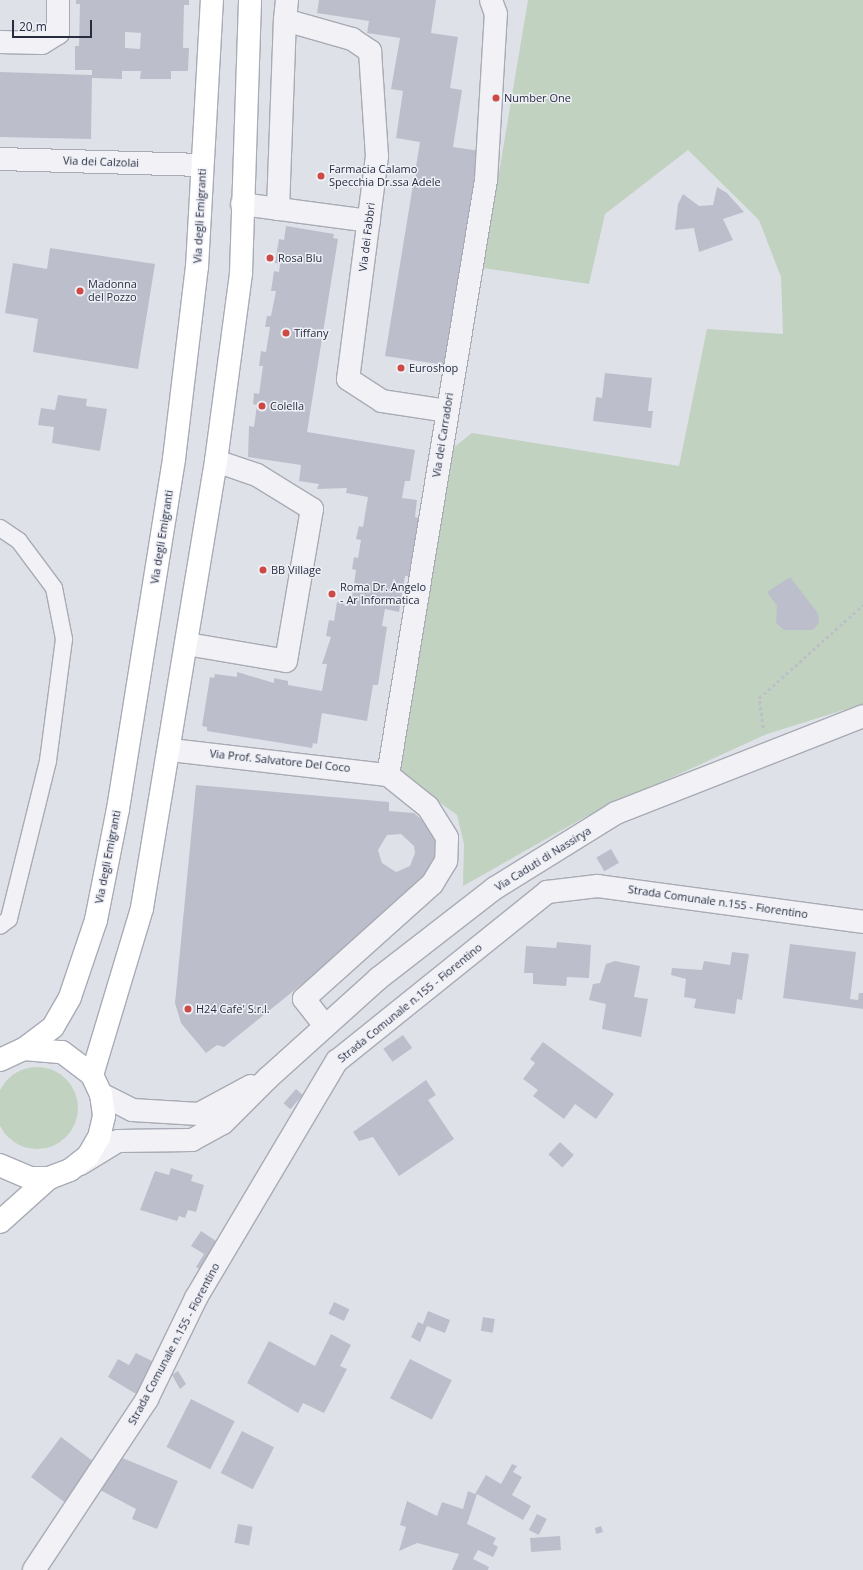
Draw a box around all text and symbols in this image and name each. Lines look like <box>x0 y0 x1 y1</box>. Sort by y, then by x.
scale bar <box>14 12 94 38</box>
text: 20 m <box>19 18 47 35</box>
place label: Number One <box>504 91 571 105</box>
marker: Number One <box>491 93 501 103</box>
street label: Via dei Calzolai <box>63 154 139 170</box>
place label: Farmacia Calamo Specchia Dr.ssa Adele <box>329 163 441 189</box>
street label: Via degli Emigranti <box>191 168 209 264</box>
marker: Farmacia Calamo Specchia Dr.ssa Adele <box>316 171 326 181</box>
street label: Via dei Fabbri <box>356 202 378 272</box>
place label: Rosa Blu <box>278 251 322 265</box>
marker: Rosa Blu <box>265 253 275 263</box>
place label: Madonna del Pozzo <box>88 278 137 304</box>
marker: Madonna del Pozzo <box>75 286 85 296</box>
place label: Tiffany <box>294 326 329 340</box>
marker: Tiffany <box>281 328 291 338</box>
place label: Euroshop <box>409 361 458 375</box>
marker: Euroshop <box>396 363 406 373</box>
street label: Via dei Carradori <box>430 392 456 478</box>
place label: Colella <box>270 399 304 413</box>
marker: Colella <box>257 401 267 411</box>
street label: Via degli Emigranti <box>148 489 176 585</box>
place label: BB Village <box>271 563 321 577</box>
marker: BB Village <box>258 565 268 575</box>
place label: Roma Dr. Angelo - Ar Informatica <box>340 581 426 607</box>
marker: Roma Dr. Angelo - Ar Informatica <box>327 589 337 599</box>
street label: Via Prof. Salvatore Del Coco <box>209 747 351 775</box>
street label: Via degli Emigranti <box>92 809 124 905</box>
street label: Via Caduti di Nassirya <box>493 824 593 894</box>
street label: Strada Comunale n.155 - Fiorentino <box>627 883 809 921</box>
street label: Strada Comunale n.155 - Fiorentino <box>335 941 485 1065</box>
place label: H24 Cafe' S.r.l. <box>196 1002 270 1016</box>
marker: H24 Cafe' S.r.l. <box>183 1004 193 1014</box>
street label: Strada Comunale n.155 - Fiorentino <box>126 1261 222 1427</box>

